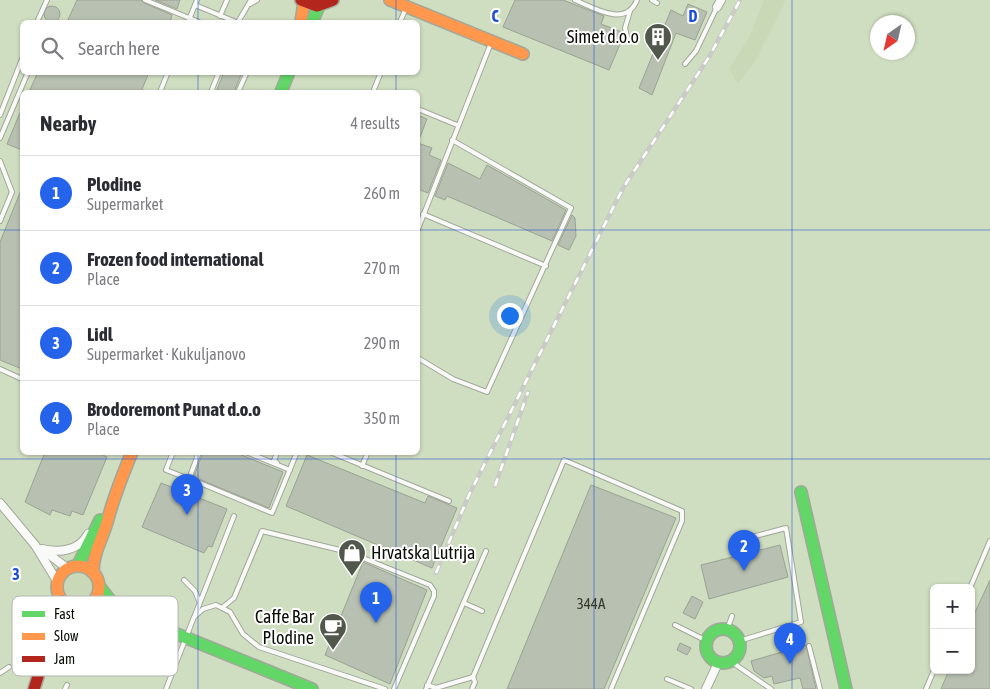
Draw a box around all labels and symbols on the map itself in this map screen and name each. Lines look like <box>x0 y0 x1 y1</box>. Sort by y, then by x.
text: C <box>491 7 499 25</box>
text: D <box>689 7 698 25</box>
north arrow <box>870 15 915 60</box>
building icon: Simet d.o.o <box>643 22 673 61</box>
place label: Simet d.o.o <box>567 26 639 47</box>
your location <box>497 303 523 329</box>
pin: 3 <box>171 474 203 515</box>
pin: 2 <box>728 530 760 571</box>
shop icon: Hrvatska Lutrija <box>337 538 367 577</box>
place label: Hrvatska Lutrija <box>371 542 475 563</box>
text: 3 <box>12 565 20 583</box>
pin: 1 <box>360 582 392 623</box>
house number: 344A <box>577 595 606 612</box>
legend <box>12 596 178 676</box>
text: Fast <box>54 606 75 622</box>
place label: Caffe Bar Plodine <box>255 606 315 648</box>
cafe icon: Caffe Bar Plodine <box>318 612 348 651</box>
pin: 4 <box>774 623 806 664</box>
text: Slow <box>54 628 79 644</box>
text: Jam <box>54 651 75 667</box>

